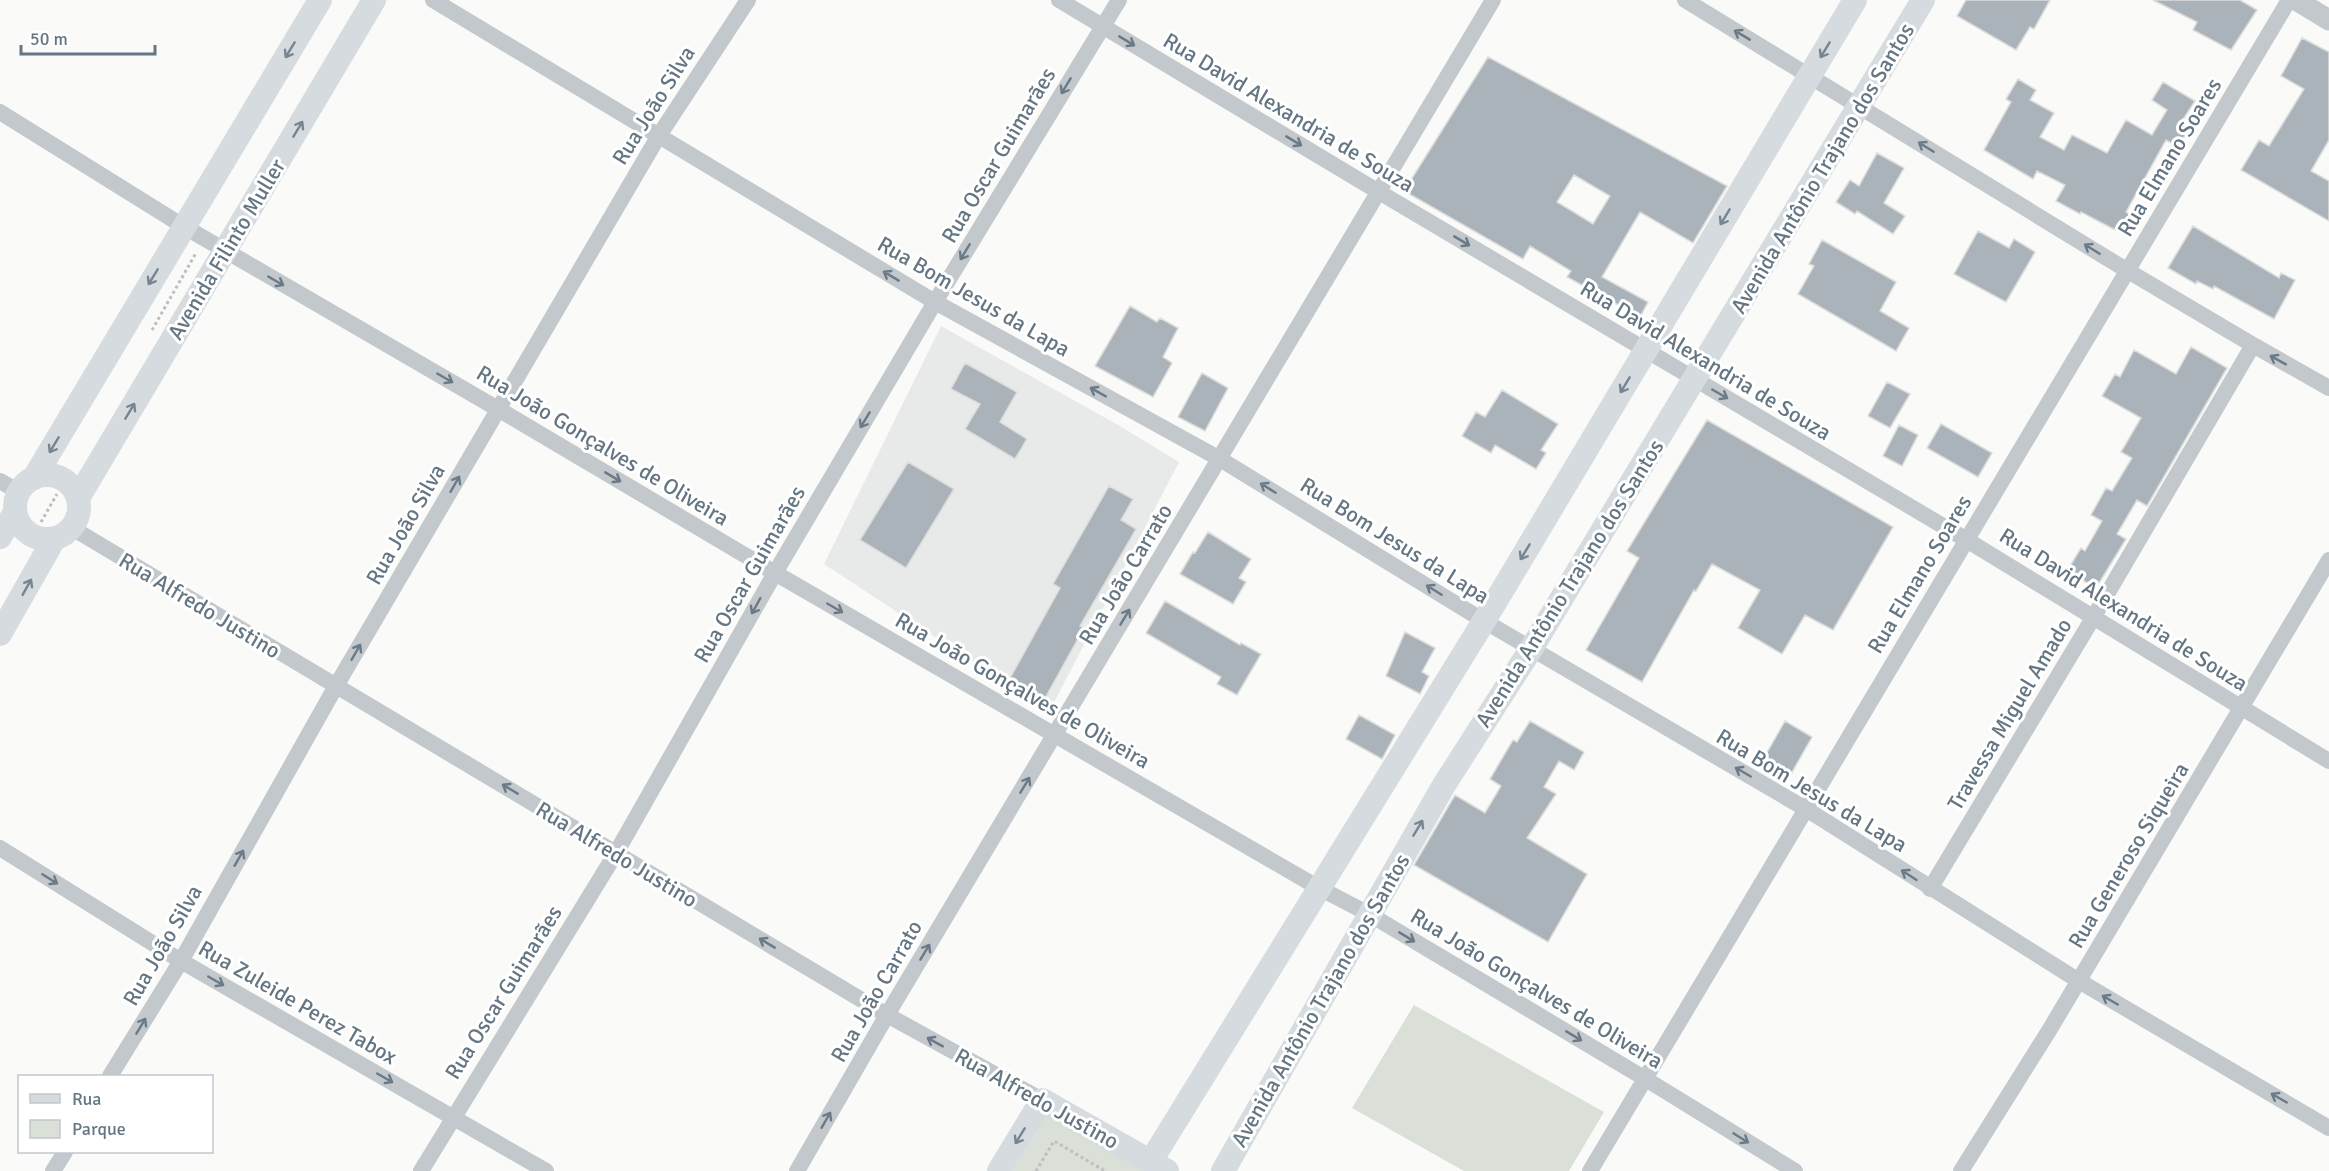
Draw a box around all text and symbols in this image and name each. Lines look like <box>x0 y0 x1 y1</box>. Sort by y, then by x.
scale bar <box>21 18 154 56</box>
street label: Avenida Antônio Trajano dos Santos <box>1725 18 1920 318</box>
street label: Rua David Alexandria de Souza <box>1158 27 1419 198</box>
text: 50 m <box>30 28 68 50</box>
one-way arrow <box>1734 28 1751 40</box>
one-way arrow <box>1118 35 1135 47</box>
one-way arrow <box>283 41 295 58</box>
street label: Rua João Silva <box>606 41 701 170</box>
one-way arrow <box>1818 41 1830 58</box>
street label: Rua Oscar Guimarães <box>935 63 1061 248</box>
street label: Rua Elmano Soares <box>2112 73 2227 241</box>
one-way arrow <box>1060 77 1073 94</box>
one-way arrow <box>292 121 304 138</box>
one-way arrow <box>1285 136 1302 148</box>
one-way arrow <box>1918 140 1935 152</box>
street label: Avenida Filinto Muller <box>162 154 291 345</box>
one-way arrow <box>1719 208 1730 226</box>
street label: Rua Bom Jesus da Lapa <box>873 230 1075 363</box>
one-way arrow <box>1453 236 1470 248</box>
one-way arrow <box>2084 242 2101 254</box>
one-way arrow <box>959 243 971 260</box>
one-way arrow <box>147 268 159 285</box>
one-way arrow <box>883 270 900 282</box>
one-way arrow <box>267 275 284 287</box>
street label: Rua David Alexandria de Souza <box>1575 275 1836 446</box>
one-way arrow <box>2270 353 2287 365</box>
street label: Rua João Gonçalves de Oliveira <box>472 359 734 532</box>
one-way arrow <box>436 372 453 384</box>
one-way arrow <box>1619 376 1631 393</box>
one-way arrow <box>1090 386 1107 398</box>
one-way arrow <box>1711 389 1728 401</box>
one-way arrow <box>124 403 136 420</box>
one-way arrow <box>859 411 871 428</box>
street label: Avenida Antônio Trajano dos Santos <box>1469 434 1669 732</box>
one-way arrow <box>47 436 59 453</box>
street label: Rua João Silva <box>360 459 451 589</box>
one-way arrow <box>604 471 621 483</box>
street label: Rua Bom Jesus da Lapa <box>1295 471 1494 610</box>
one-way arrow <box>449 476 461 493</box>
street label: Rua Oscar Guimarães <box>688 481 811 667</box>
one-way arrow <box>1260 482 1277 494</box>
street label: Rua Elmano Soares <box>1862 490 1977 658</box>
street label: Rua João Carrato <box>1073 499 1178 650</box>
street label: Rua David Alexandria de Souza <box>1995 522 2253 697</box>
one-way arrow <box>1519 543 1531 560</box>
street label: Rua Alfredo Justino <box>114 547 285 664</box>
one-way arrow <box>21 579 33 596</box>
one-way arrow <box>1426 584 1443 596</box>
one-way arrow <box>750 597 762 614</box>
one-way arrow <box>826 602 843 614</box>
street label: Rua João Gonçalves de Oliveira <box>890 606 1155 775</box>
one-way arrow <box>1120 609 1132 626</box>
street label: Travessa Miguel Amado <box>1941 613 2077 815</box>
one-way arrow <box>351 644 363 661</box>
street label: Rua Bom Jesus da Lapa <box>1711 723 1912 858</box>
street label: Rua Generoso Siqueira <box>2062 758 2195 953</box>
one-way arrow <box>1735 766 1752 778</box>
one-way arrow <box>1019 777 1031 794</box>
one-way arrow <box>502 783 519 795</box>
street label: Rua Alfredo Justino <box>531 796 702 913</box>
one-way arrow <box>1412 820 1424 837</box>
street label: Avenida Antônio Trajano dos Santos <box>1225 849 1416 1152</box>
one-way arrow <box>233 850 245 867</box>
one-way arrow <box>1901 869 1918 881</box>
one-way arrow <box>41 873 58 885</box>
street label: Rua João Silva <box>117 880 208 1010</box>
street label: Rua Oscar Guimarães <box>439 900 568 1084</box>
street label: Rua João Gonçalves de Oliveira <box>1406 902 1668 1075</box>
street label: Rua João Carrato <box>825 915 928 1067</box>
one-way arrow <box>1398 931 1415 943</box>
street label: Rua Zuleide Perez Tabox <box>194 935 402 1070</box>
one-way arrow <box>759 937 776 949</box>
one-way arrow <box>919 944 931 961</box>
one-way arrow <box>207 975 224 987</box>
one-way arrow <box>2102 993 2119 1005</box>
one-way arrow <box>134 1018 147 1035</box>
one-way arrow <box>1565 1031 1582 1043</box>
one-way arrow <box>927 1036 944 1048</box>
street label: Rua Alfredo Justino <box>950 1042 1124 1155</box>
one-way arrow <box>376 1072 393 1084</box>
legend <box>18 1075 213 1153</box>
text: Rua <box>72 1088 101 1110</box>
one-way arrow <box>2270 1092 2288 1103</box>
one-way arrow <box>821 1112 833 1129</box>
text: Parque <box>72 1118 126 1140</box>
one-way arrow <box>1014 1127 1026 1144</box>
one-way arrow <box>1732 1132 1749 1144</box>

